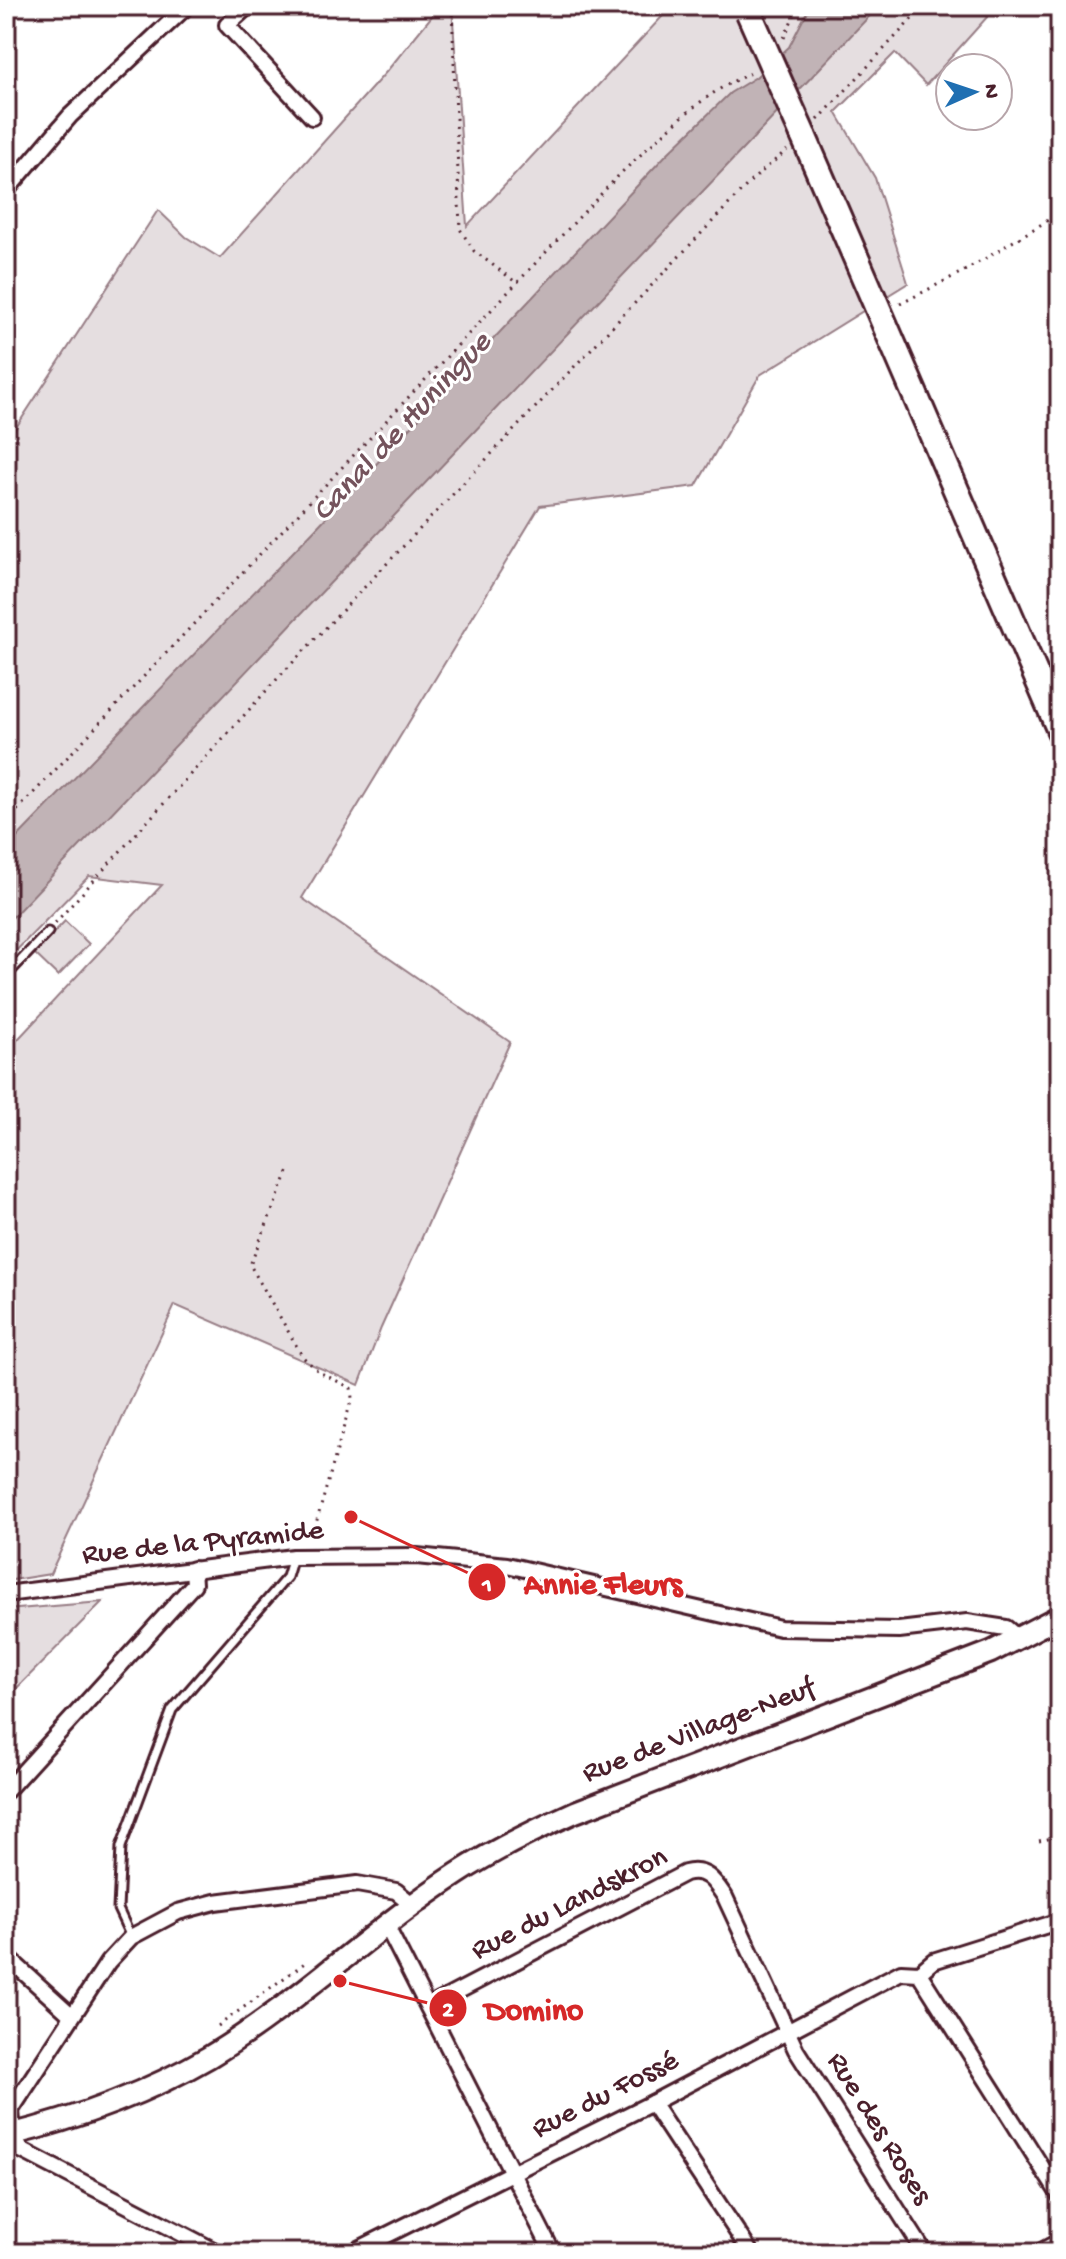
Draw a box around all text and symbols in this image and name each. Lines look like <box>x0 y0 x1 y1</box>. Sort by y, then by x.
north arrow <box>934 52 1014 132</box>
text: N <box>977 83 1003 99</box>
water label: Canal de Huningue <box>305 324 502 531</box>
street label: Rue de la Pyramide <box>81 1514 326 1574</box>
callout: Annie Fleurs <box>467 1554 698 1610</box>
text: Annie Fleurs <box>523 1568 684 1606</box>
text: 1 <box>481 1572 492 1601</box>
street label: Rue de Village-Neuf <box>578 1671 823 1792</box>
street label: Rue du Landskron <box>466 1840 674 1970</box>
callout: Domino <box>428 1980 599 2036</box>
text: Domino <box>482 1994 584 2032</box>
text: 2 <box>442 1997 454 2026</box>
street label: Rue du Fossé <box>527 2044 686 2148</box>
street label: Rue des Roses <box>817 2047 939 2212</box>

